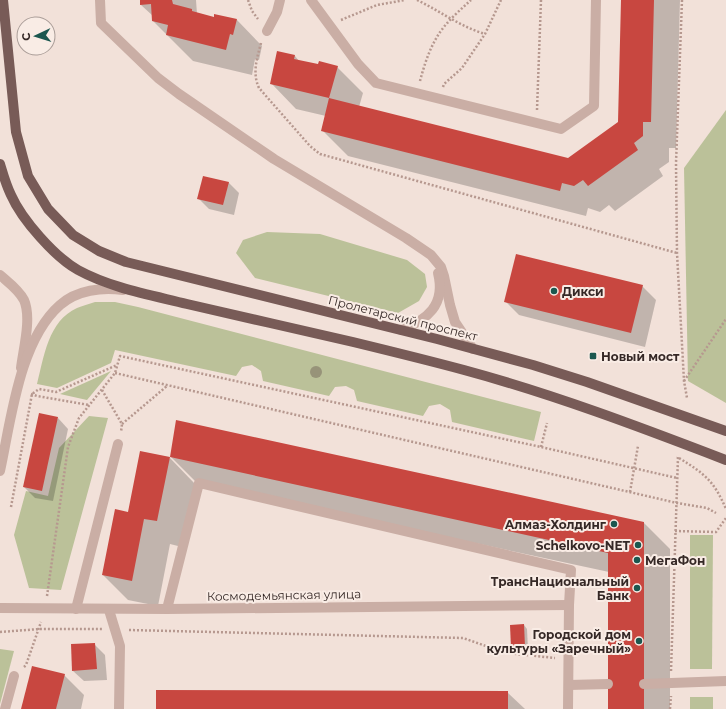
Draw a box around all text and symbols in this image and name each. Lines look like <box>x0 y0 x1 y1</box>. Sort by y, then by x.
north arrow <box>16 16 56 56</box>
text: С <box>19 32 33 41</box>
place label: Дикси <box>562 284 604 299</box>
marker: Дикси <box>549 286 559 296</box>
street label: Пролетарский проспект <box>327 292 480 344</box>
place label: Новый мост <box>601 349 680 364</box>
marker: Новый мост <box>588 351 598 361</box>
place label: Алмаз-Холдинг <box>505 517 607 532</box>
marker: Алмаз-Холдинг <box>609 519 619 529</box>
place label: Schelkovo-NET <box>536 538 631 553</box>
marker: Schelkovo-NET <box>633 540 643 550</box>
place label: МегаФон <box>645 553 705 568</box>
marker: МегаФон <box>632 555 642 565</box>
place label: ТрансНациональный Банк <box>491 574 629 603</box>
marker: ТрансНациональный Банк <box>632 583 642 593</box>
street label: Космодемьянская улица <box>207 586 361 604</box>
place label: Городской дом культуры «Заречный» <box>487 627 631 656</box>
marker: Городской дом культуры «Заречный» <box>634 636 644 646</box>

